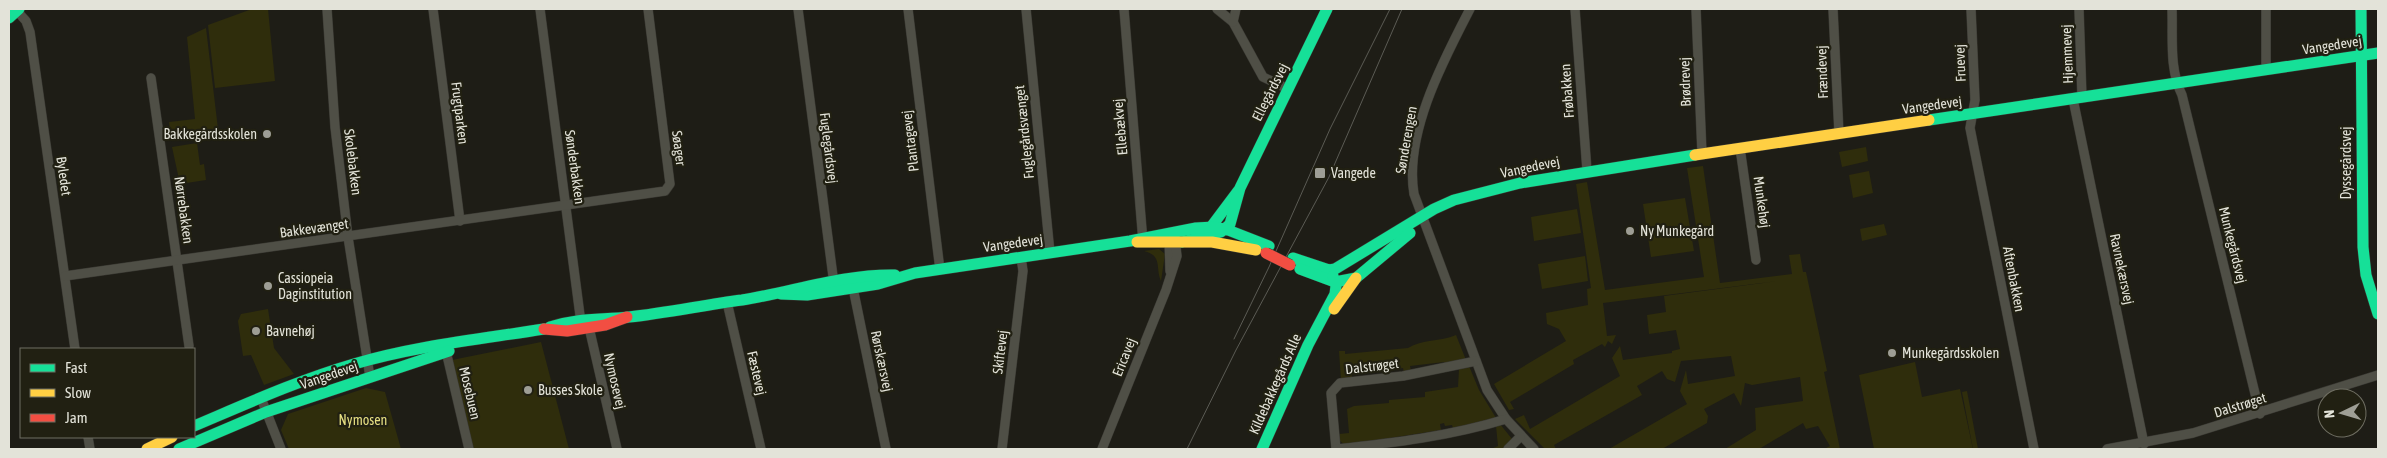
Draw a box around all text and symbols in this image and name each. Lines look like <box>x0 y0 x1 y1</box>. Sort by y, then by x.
street label: Hjemmevej <box>2058 24 2076 84</box>
street label: Vangedevej <box>2301 32 2363 58</box>
street label: Fruevej <box>1951 44 1969 82</box>
street label: Frændevej <box>1813 45 1831 99</box>
street label: Brødrevej <box>1676 57 1694 107</box>
street label: Ellegårdsvej <box>1249 60 1291 124</box>
street label: Frøbakken <box>1557 63 1577 119</box>
street label: Frugtparken <box>448 81 472 145</box>
street label: Fuglegårdsvænget <box>1011 85 1037 179</box>
street label: Vangedevej <box>1901 93 1963 117</box>
street label: Ellebækvej <box>1110 98 1130 156</box>
street label: Sønderengen <box>1392 105 1420 175</box>
street label: Plantagevej <box>898 109 922 173</box>
street label: Fuglegårdsvej <box>817 112 841 184</box>
place label: Bakkegårdsskolen <box>163 126 257 142</box>
street label: Dyssegårdsvej <box>2338 126 2354 200</box>
marker: Bakkegårdsskolen <box>261 128 273 140</box>
street label: Skolebakken <box>341 128 365 196</box>
street label: Sønderbakken <box>562 129 588 205</box>
street label: Søager <box>669 130 689 167</box>
street label: Vangedevej <box>1499 153 1561 181</box>
street label: Byledet <box>53 155 75 197</box>
place label: Vangede <box>1331 165 1376 181</box>
marker: Vangede <box>1313 166 1327 180</box>
street label: Nørrebakken <box>171 175 197 245</box>
street label: Munkehøj <box>1750 175 1774 229</box>
street label: Munkegårdsvej <box>2216 205 2250 285</box>
street label: Bakkevænget <box>279 215 349 241</box>
place label: Ny Munkegård <box>1640 223 1714 239</box>
marker: Ny Munkegård <box>1624 225 1636 237</box>
street label: Vangedevej <box>982 231 1044 255</box>
street label: Ravnekærsvej <box>2107 232 2137 306</box>
street label: Aftenbakken <box>2000 245 2028 313</box>
place label: Cassiopeia Daginstitution <box>278 270 352 302</box>
marker: Cassiopeia Daginstitution <box>262 280 274 292</box>
place label: Bavnehøj <box>266 323 315 339</box>
marker: Bavnehøj <box>250 325 262 337</box>
street label: Rørskærsvej <box>868 329 896 393</box>
street label: Skiftevej <box>989 329 1011 375</box>
street label: Kildebakkegårds Alle <box>1246 331 1304 437</box>
street label: Ericavej <box>1109 335 1139 379</box>
place label: Munkegårdsskolen <box>1902 345 1999 361</box>
marker: Munkegårdsskolen <box>1886 347 1898 359</box>
legend <box>20 348 195 438</box>
street label: Fæstevej <box>744 349 770 397</box>
street label: Nymosevej <box>601 351 629 411</box>
street label: Dalstrøget <box>1344 355 1400 377</box>
street label: Vangedevej <box>298 358 360 392</box>
text: Fast <box>65 359 87 376</box>
street label: Mosebuen <box>456 365 484 421</box>
place label: Busses Skole <box>538 382 603 398</box>
text: Slow <box>65 384 91 401</box>
marker: Busses Skole <box>522 384 534 396</box>
north arrow <box>2317 388 2367 438</box>
street label: Dalstrøget <box>2212 389 2268 421</box>
text: Jam <box>65 409 88 426</box>
text: N <box>2321 409 2337 419</box>
park label: Nymosen <box>339 412 387 428</box>

